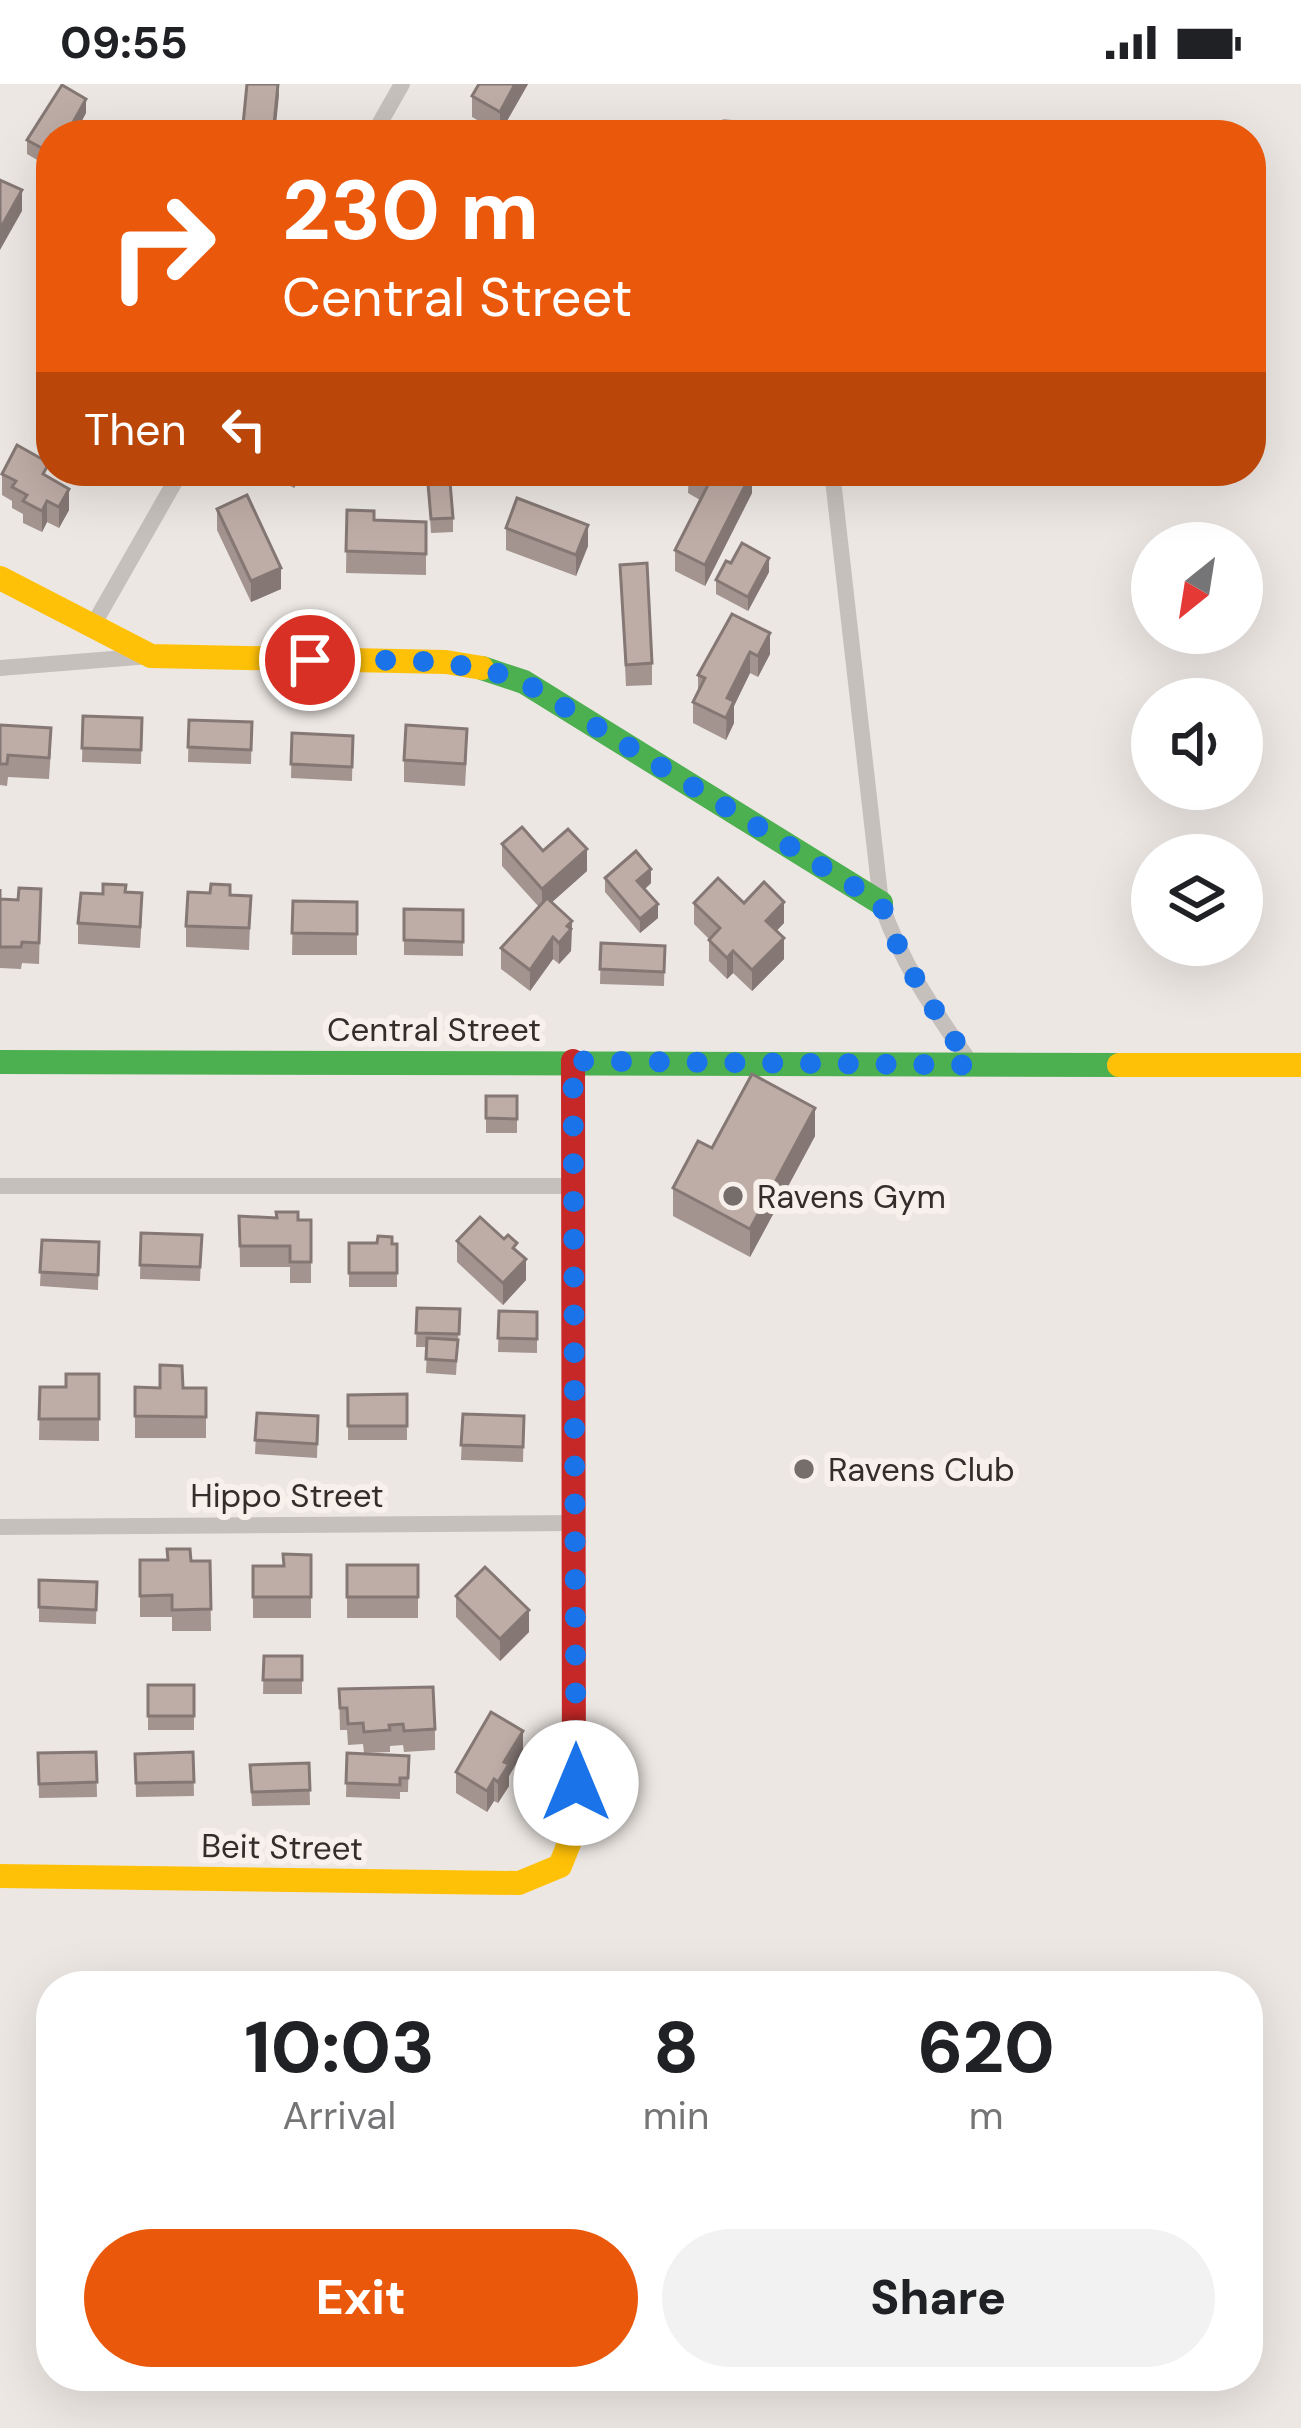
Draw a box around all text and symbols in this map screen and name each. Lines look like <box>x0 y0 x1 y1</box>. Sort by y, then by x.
text: 09:55 <box>60 13 188 72</box>
text: 230 m <box>282 156 539 265</box>
icon: right <box>84 168 240 324</box>
text: Central Street <box>282 262 632 333</box>
icon: left <box>211 396 277 462</box>
text: Then <box>84 400 187 459</box>
north arrow <box>1131 522 1263 654</box>
map controls <box>1131 522 1263 966</box>
pin <box>259 609 361 711</box>
icon: arrive <box>277 627 343 693</box>
button: sound <box>1131 678 1263 810</box>
button: layers <box>1131 834 1263 966</box>
street label: Central Street <box>327 1008 541 1051</box>
place label: Ravens Gym <box>757 1175 946 1218</box>
marker: Ravens Gym <box>720 1183 746 1209</box>
place label: Ravens Club <box>828 1448 1015 1491</box>
marker: Ravens Club <box>791 1456 817 1482</box>
street label: Hippo Street <box>190 1474 384 1517</box>
position arrow <box>513 1720 639 1846</box>
street label: Beit Street <box>201 1824 363 1870</box>
text: 10:03 <box>244 2001 435 2094</box>
text: 8 <box>653 2001 699 2094</box>
text: 620 <box>918 2001 1055 2094</box>
text: Arrival <box>283 2090 396 2141</box>
text: min <box>643 2090 709 2141</box>
text: m <box>969 2090 1004 2141</box>
button: Exit <box>84 2229 638 2367</box>
button: Share <box>662 2229 1215 2367</box>

